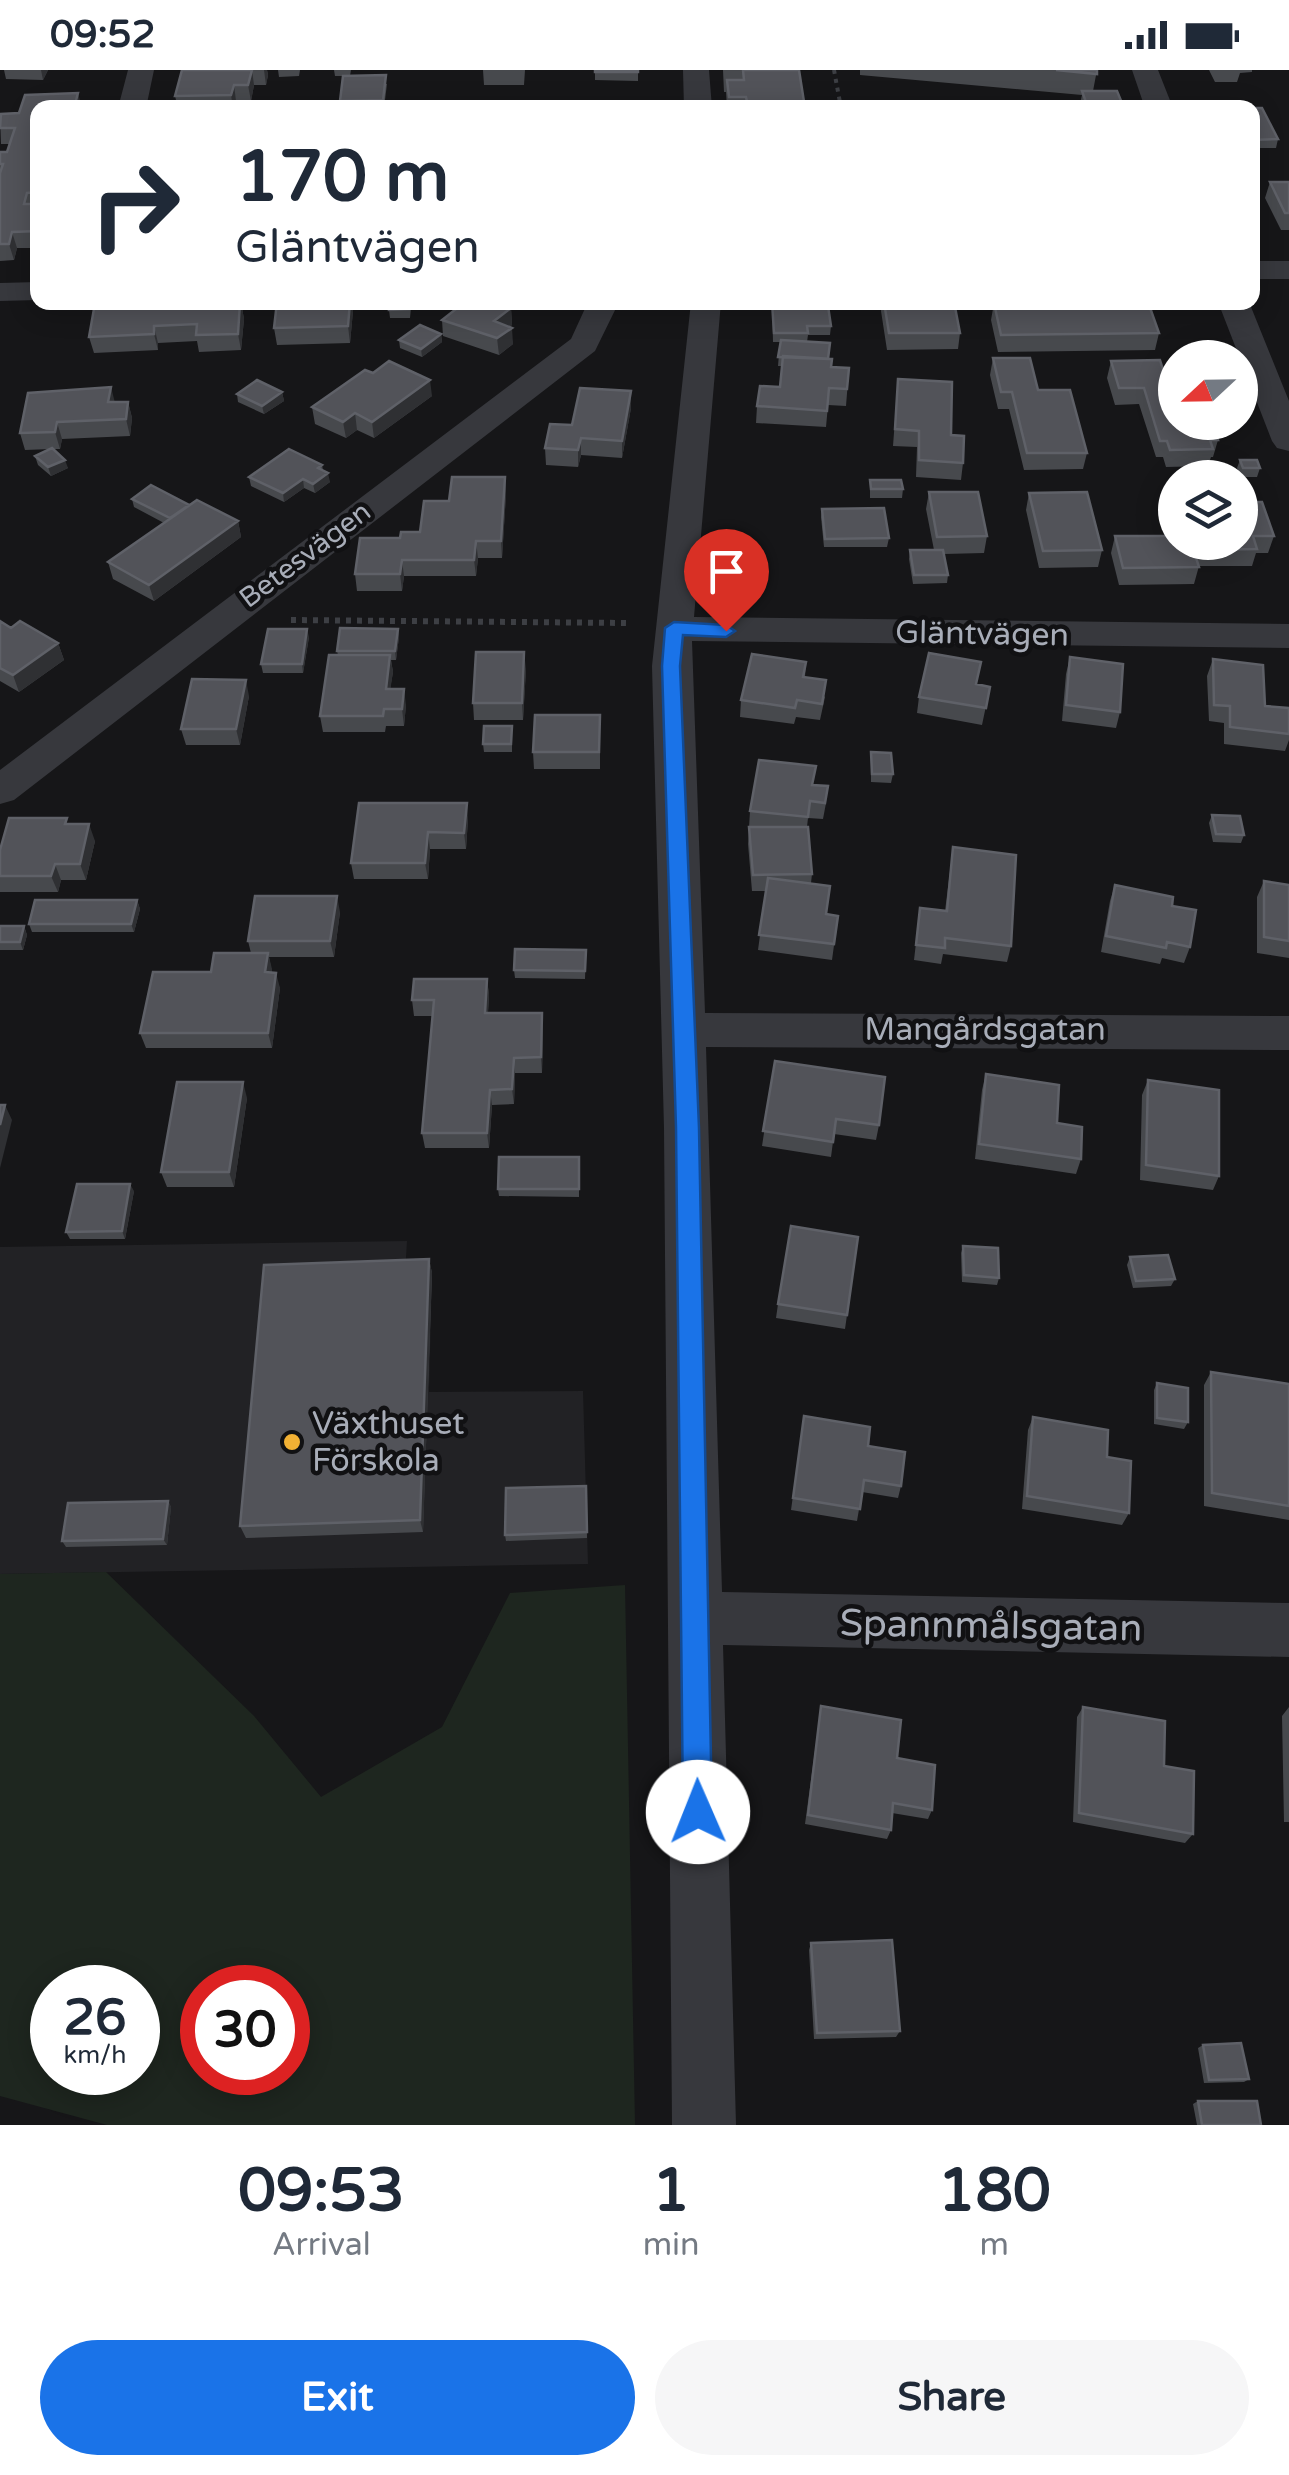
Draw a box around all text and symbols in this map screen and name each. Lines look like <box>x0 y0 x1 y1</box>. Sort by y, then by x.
text: 09:52 <box>50 12 155 58</box>
text: 170 m <box>235 136 449 220</box>
icon: right <box>70 140 200 270</box>
text: Gläntvägen <box>235 221 480 275</box>
north arrow <box>1158 340 1258 440</box>
map controls <box>1158 340 1258 560</box>
button: layers <box>1158 460 1258 560</box>
street label: Betesvägen <box>233 495 377 615</box>
pin <box>684 529 769 632</box>
icon: arrive <box>699 544 754 599</box>
street label: Gläntvägen <box>895 613 1069 655</box>
street label: Mangårdsgatan <box>864 1011 1106 1049</box>
place label: Växthuset Förskola <box>312 1405 465 1480</box>
marker: Växthuset Förskola <box>281 1431 303 1453</box>
street label: Spannmålsgatan <box>839 1600 1143 1652</box>
position arrow <box>646 1760 750 1864</box>
speed limit sign: 30 <box>180 1965 310 2095</box>
text: 26 <box>64 1988 126 2048</box>
text: km/h <box>64 2040 126 2070</box>
text: 09:53 <box>238 2155 405 2227</box>
text: 1 <box>652 2155 690 2227</box>
text: 180 <box>938 2155 1051 2227</box>
text: Arrival <box>272 2226 371 2264</box>
text: min <box>643 2226 700 2264</box>
text: m <box>980 2226 1009 2264</box>
button: Exit <box>40 2340 635 2455</box>
button: Share <box>655 2340 1249 2455</box>

